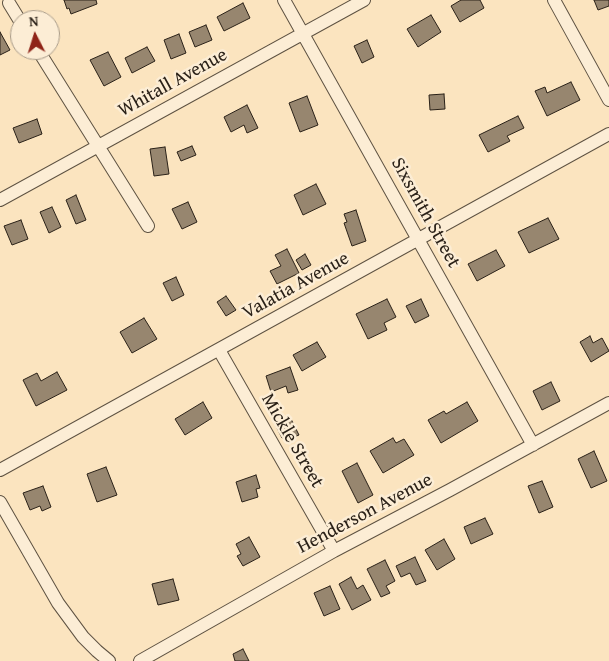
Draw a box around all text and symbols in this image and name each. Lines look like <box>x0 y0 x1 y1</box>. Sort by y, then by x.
north arrow <box>10 10 60 60</box>
text: N <box>28 11 39 31</box>
street label: Whitall Avenue <box>115 44 231 122</box>
street label: Sixsmith Street <box>385 154 465 272</box>
street label: Valatia Avenue <box>239 247 353 325</box>
street label: Mickle Street <box>256 390 328 492</box>
street label: Henderson Avenue <box>294 469 436 559</box>

